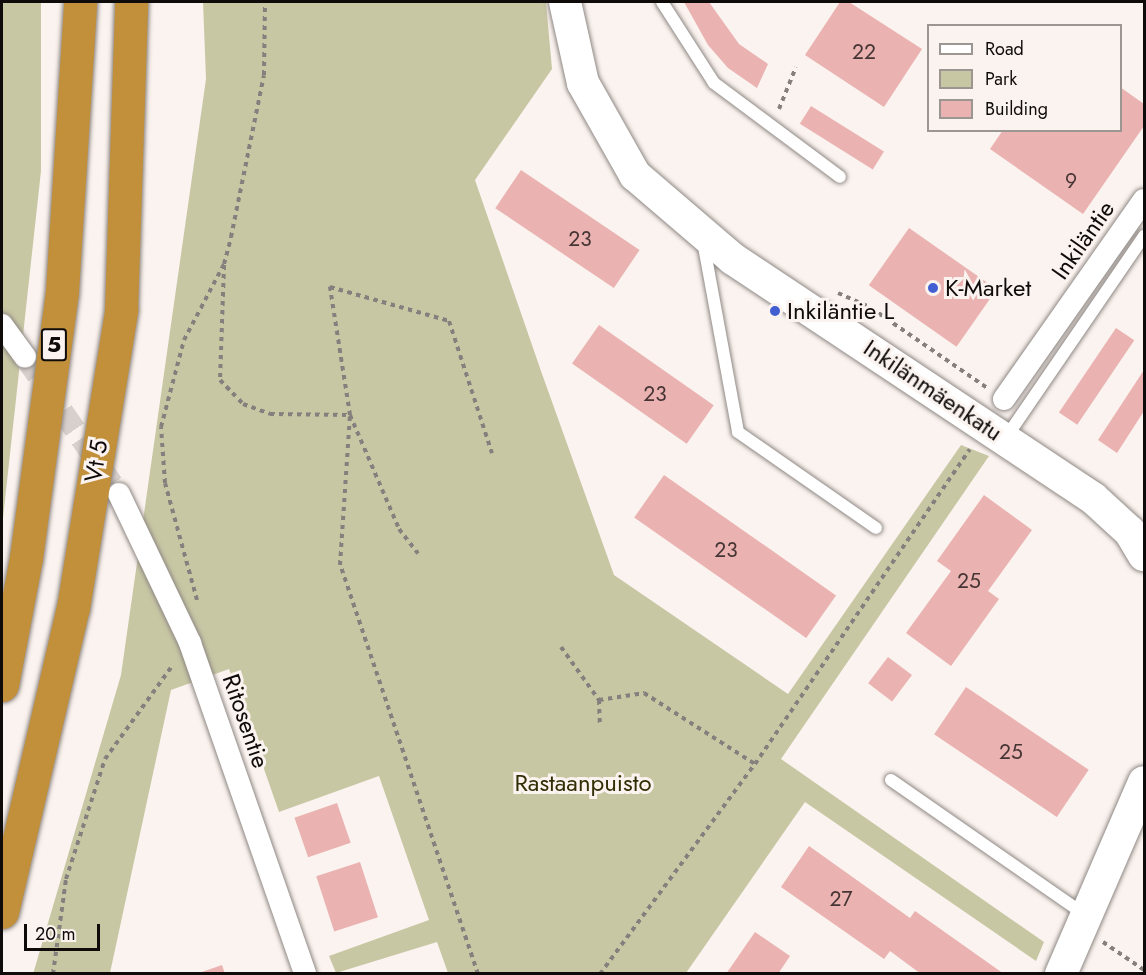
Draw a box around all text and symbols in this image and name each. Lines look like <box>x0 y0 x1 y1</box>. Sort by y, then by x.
legend <box>927 24 1122 132</box>
text: Road <box>985 36 1024 62</box>
house number: 22 <box>852 39 876 65</box>
text: Park <box>985 66 1017 92</box>
text: Building <box>985 96 1048 122</box>
house number: 9 <box>1065 168 1077 194</box>
street label: Inkiläntie <box>1046 195 1120 285</box>
house number: 23 <box>568 226 592 252</box>
place label: K-Market <box>945 274 1031 302</box>
marker: K-Market <box>926 281 940 295</box>
place label: Inkiläntie L <box>787 297 894 325</box>
marker: Inkiläntie L <box>768 304 782 318</box>
road number: 5 <box>40 326 68 364</box>
street label: Inkilänmäenkatu <box>858 333 1008 447</box>
house number: 23 <box>643 381 667 407</box>
street label: Vt 5 <box>78 438 114 484</box>
house number: 23 <box>714 537 738 563</box>
house number: 25 <box>957 568 981 594</box>
street label: Ritosentie <box>217 670 275 772</box>
house number: 25 <box>999 739 1023 765</box>
park label: Rastaanpuisto <box>514 769 652 797</box>
house number: 27 <box>830 886 852 912</box>
scale bar <box>27 912 104 950</box>
text: 20 m <box>35 921 75 947</box>

